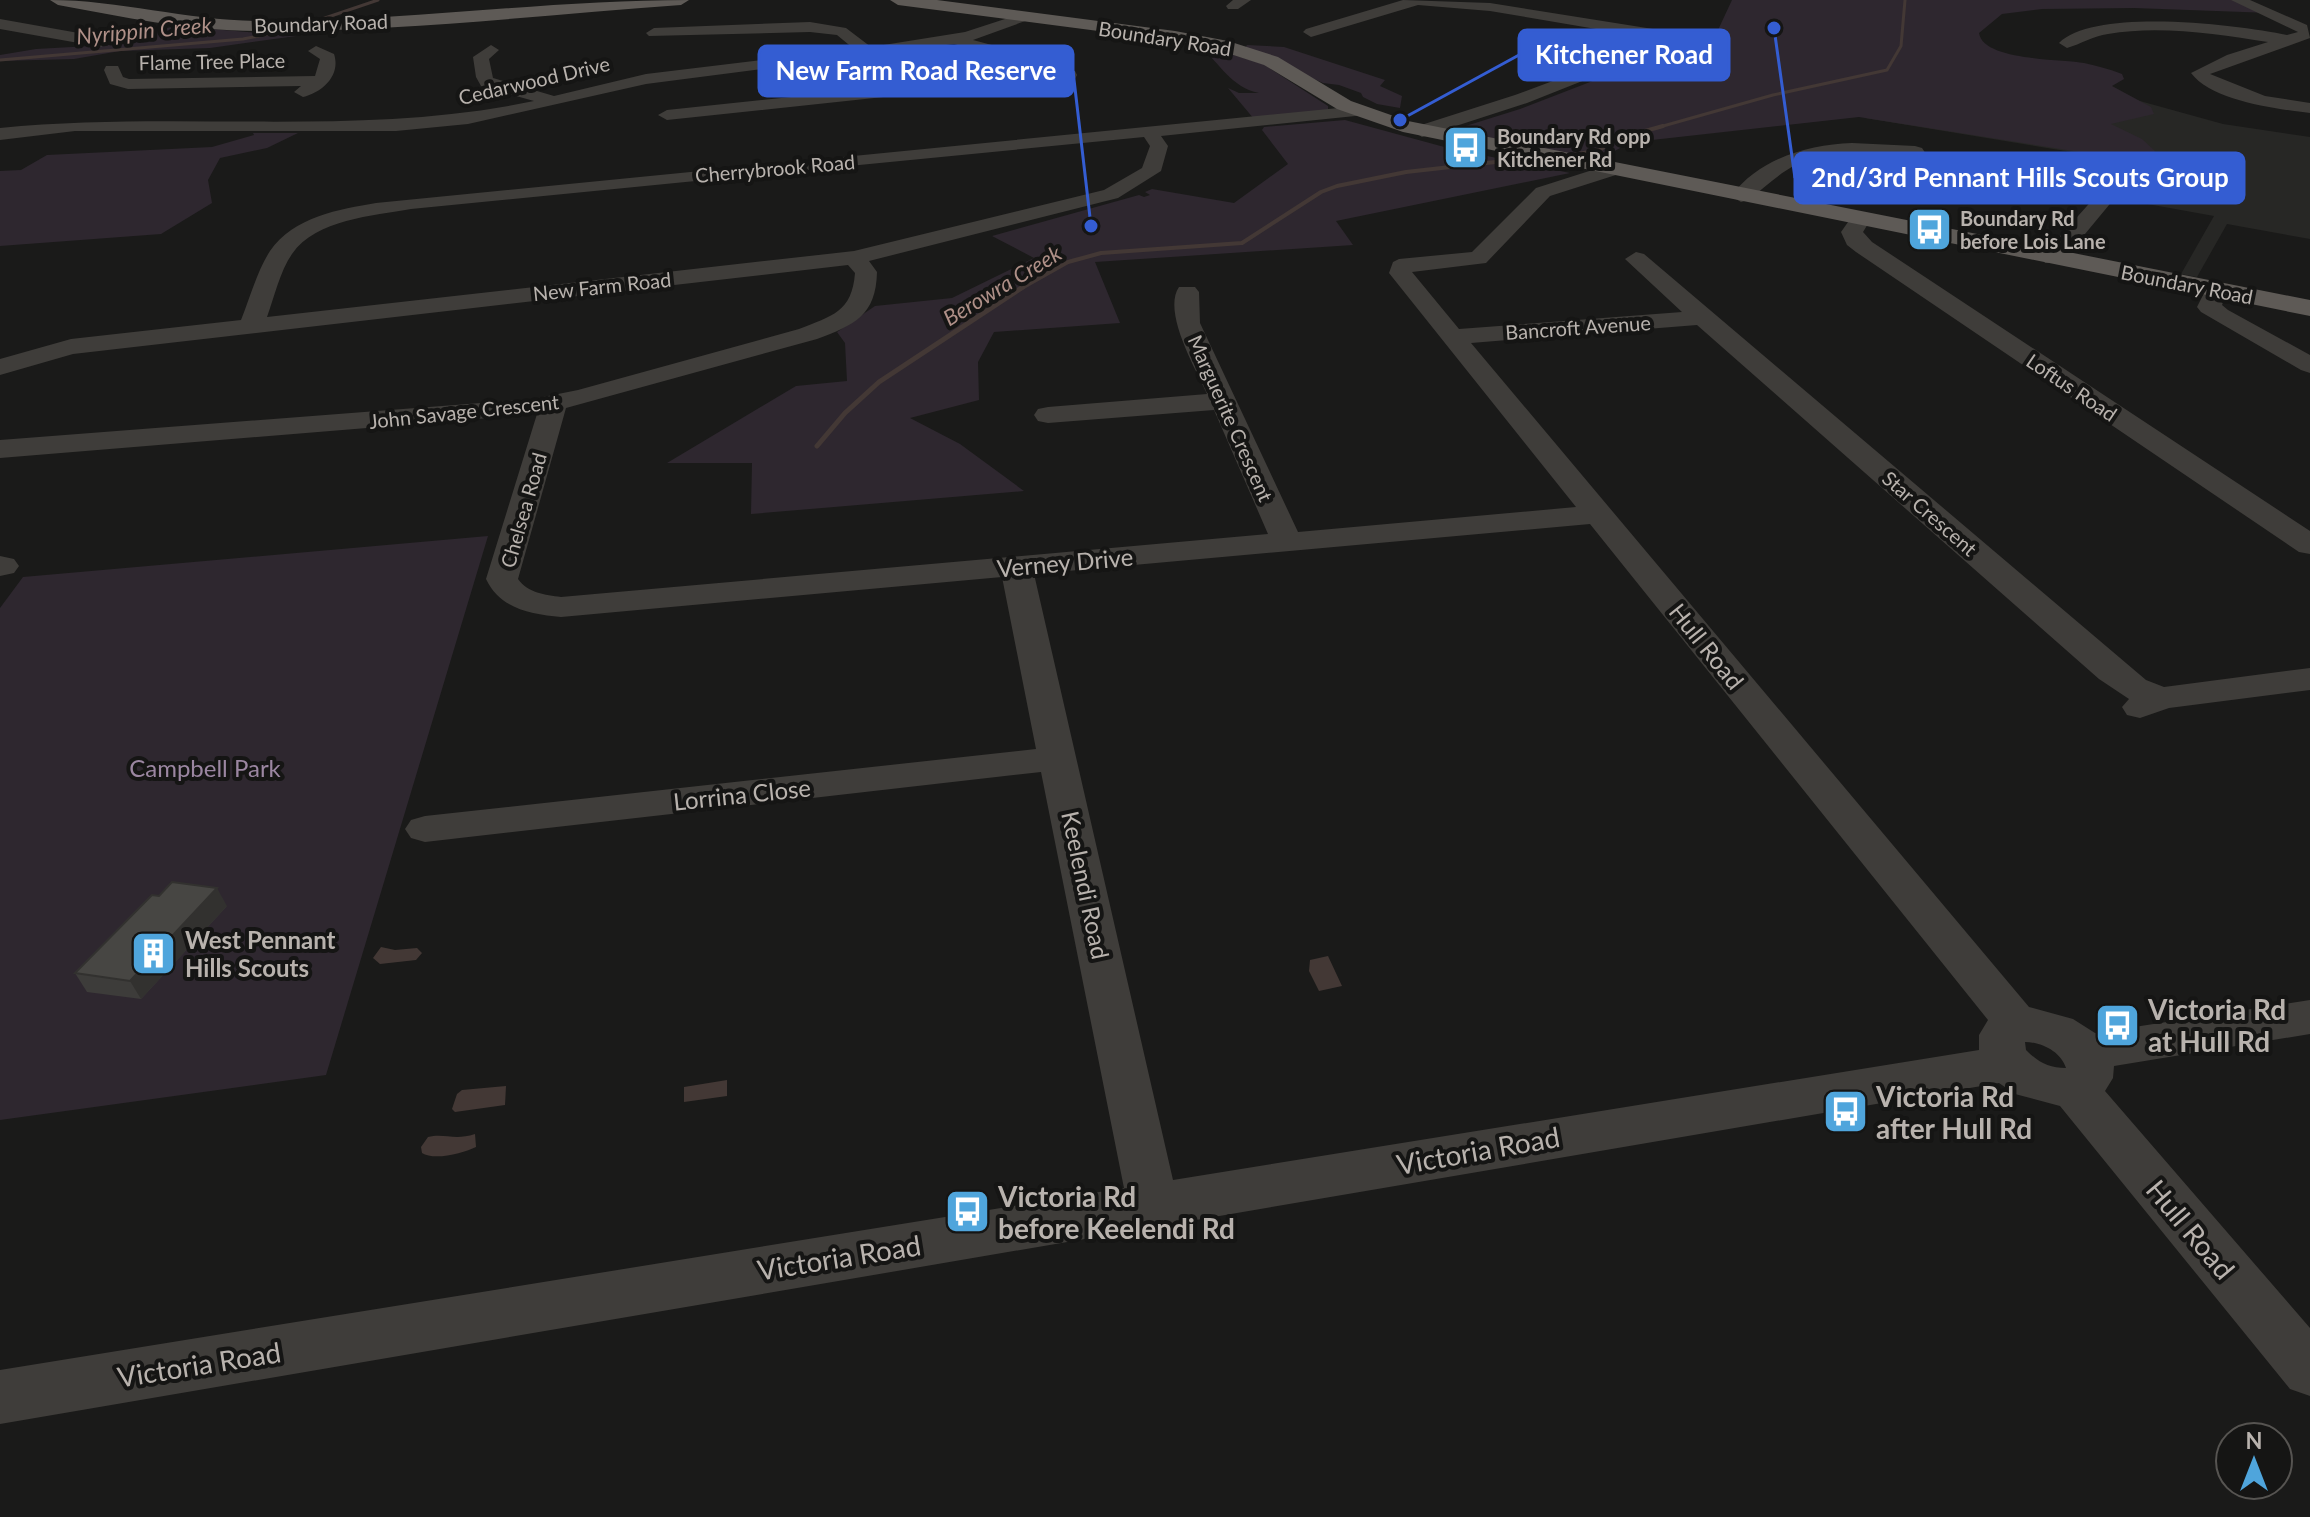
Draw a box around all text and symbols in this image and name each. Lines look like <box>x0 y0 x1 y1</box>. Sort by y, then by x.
street label: Boundary Road <box>254 9 388 37</box>
water label: Nyrippin Creek <box>75 11 213 49</box>
street label: Boundary Road <box>1097 16 1233 60</box>
callout: Kitchener Road <box>1519 30 1729 80</box>
text: Kitchener Road <box>1535 38 1713 70</box>
callout: New Farm Road Reserve <box>759 46 1073 96</box>
street label: Flame Tree Place <box>139 48 285 74</box>
street label: Cedarwood Drive <box>456 51 612 109</box>
text: New Farm Road Reserve <box>776 54 1057 86</box>
bus stop icon: Boundary Rd opp Kitchener Rd <box>1442 123 1490 171</box>
place label: Boundary Rd opp Kitchener Rd <box>1497 124 1651 171</box>
street label: Cherrybrook Road <box>694 149 856 187</box>
callout: 2nd/3rd Pennant Hills Scouts Group <box>1795 153 2244 203</box>
text: 2nd/3rd Pennant Hills Scouts Group <box>1811 161 2229 193</box>
bus stop icon: Boundary Rd before Lois Lane <box>1905 205 1953 253</box>
place label: Boundary Rd before Lois Lane <box>1960 206 2106 253</box>
water label: Berowra Creek <box>938 239 1067 331</box>
street label: Boundary Road <box>2119 259 2255 309</box>
street label: New Farm Road <box>532 267 672 305</box>
street label: Bancroft Avenue <box>1504 310 1652 344</box>
street label: Marguerite Crescent <box>1183 331 1279 505</box>
street label: Loftus Road <box>2022 348 2122 426</box>
street label: John Savage Crescent <box>368 389 560 433</box>
street label: Chelsea Road <box>495 450 551 570</box>
street label: Star Crescent <box>1878 466 1982 560</box>
street label: Verney Drive <box>996 542 1134 582</box>
street label: Hull Road <box>1664 597 1750 695</box>
park label: Campbell Park <box>129 753 282 782</box>
street label: Lorrina Close <box>672 772 812 816</box>
street label: Keelendi Road <box>1056 808 1116 962</box>
place label: West Pennant Hills Scouts <box>185 925 336 982</box>
building icon: West Pennant Hills Scouts <box>130 929 178 977</box>
place label: Victoria Rd at Hull Rd <box>2147 992 2286 1058</box>
bus stop icon: Victoria Rd at Hull Rd <box>2093 1001 2141 1049</box>
place label: Victoria Rd after Hull Rd <box>1875 1079 2032 1145</box>
bus stop icon: Victoria Rd after Hull Rd <box>1821 1088 1869 1136</box>
street label: Victoria Road <box>1394 1119 1562 1181</box>
street label: Hull Road <box>2140 1172 2242 1286</box>
place label: Victoria Rd before Keelendi Rd <box>997 1179 1235 1245</box>
bus stop icon: Victoria Rd before Keelendi Rd <box>943 1188 991 1236</box>
street label: Victoria Road <box>755 1227 923 1287</box>
street label: Victoria Road <box>115 1334 283 1394</box>
north arrow <box>2214 1421 2294 1501</box>
text: N <box>2246 1427 2262 1454</box>

